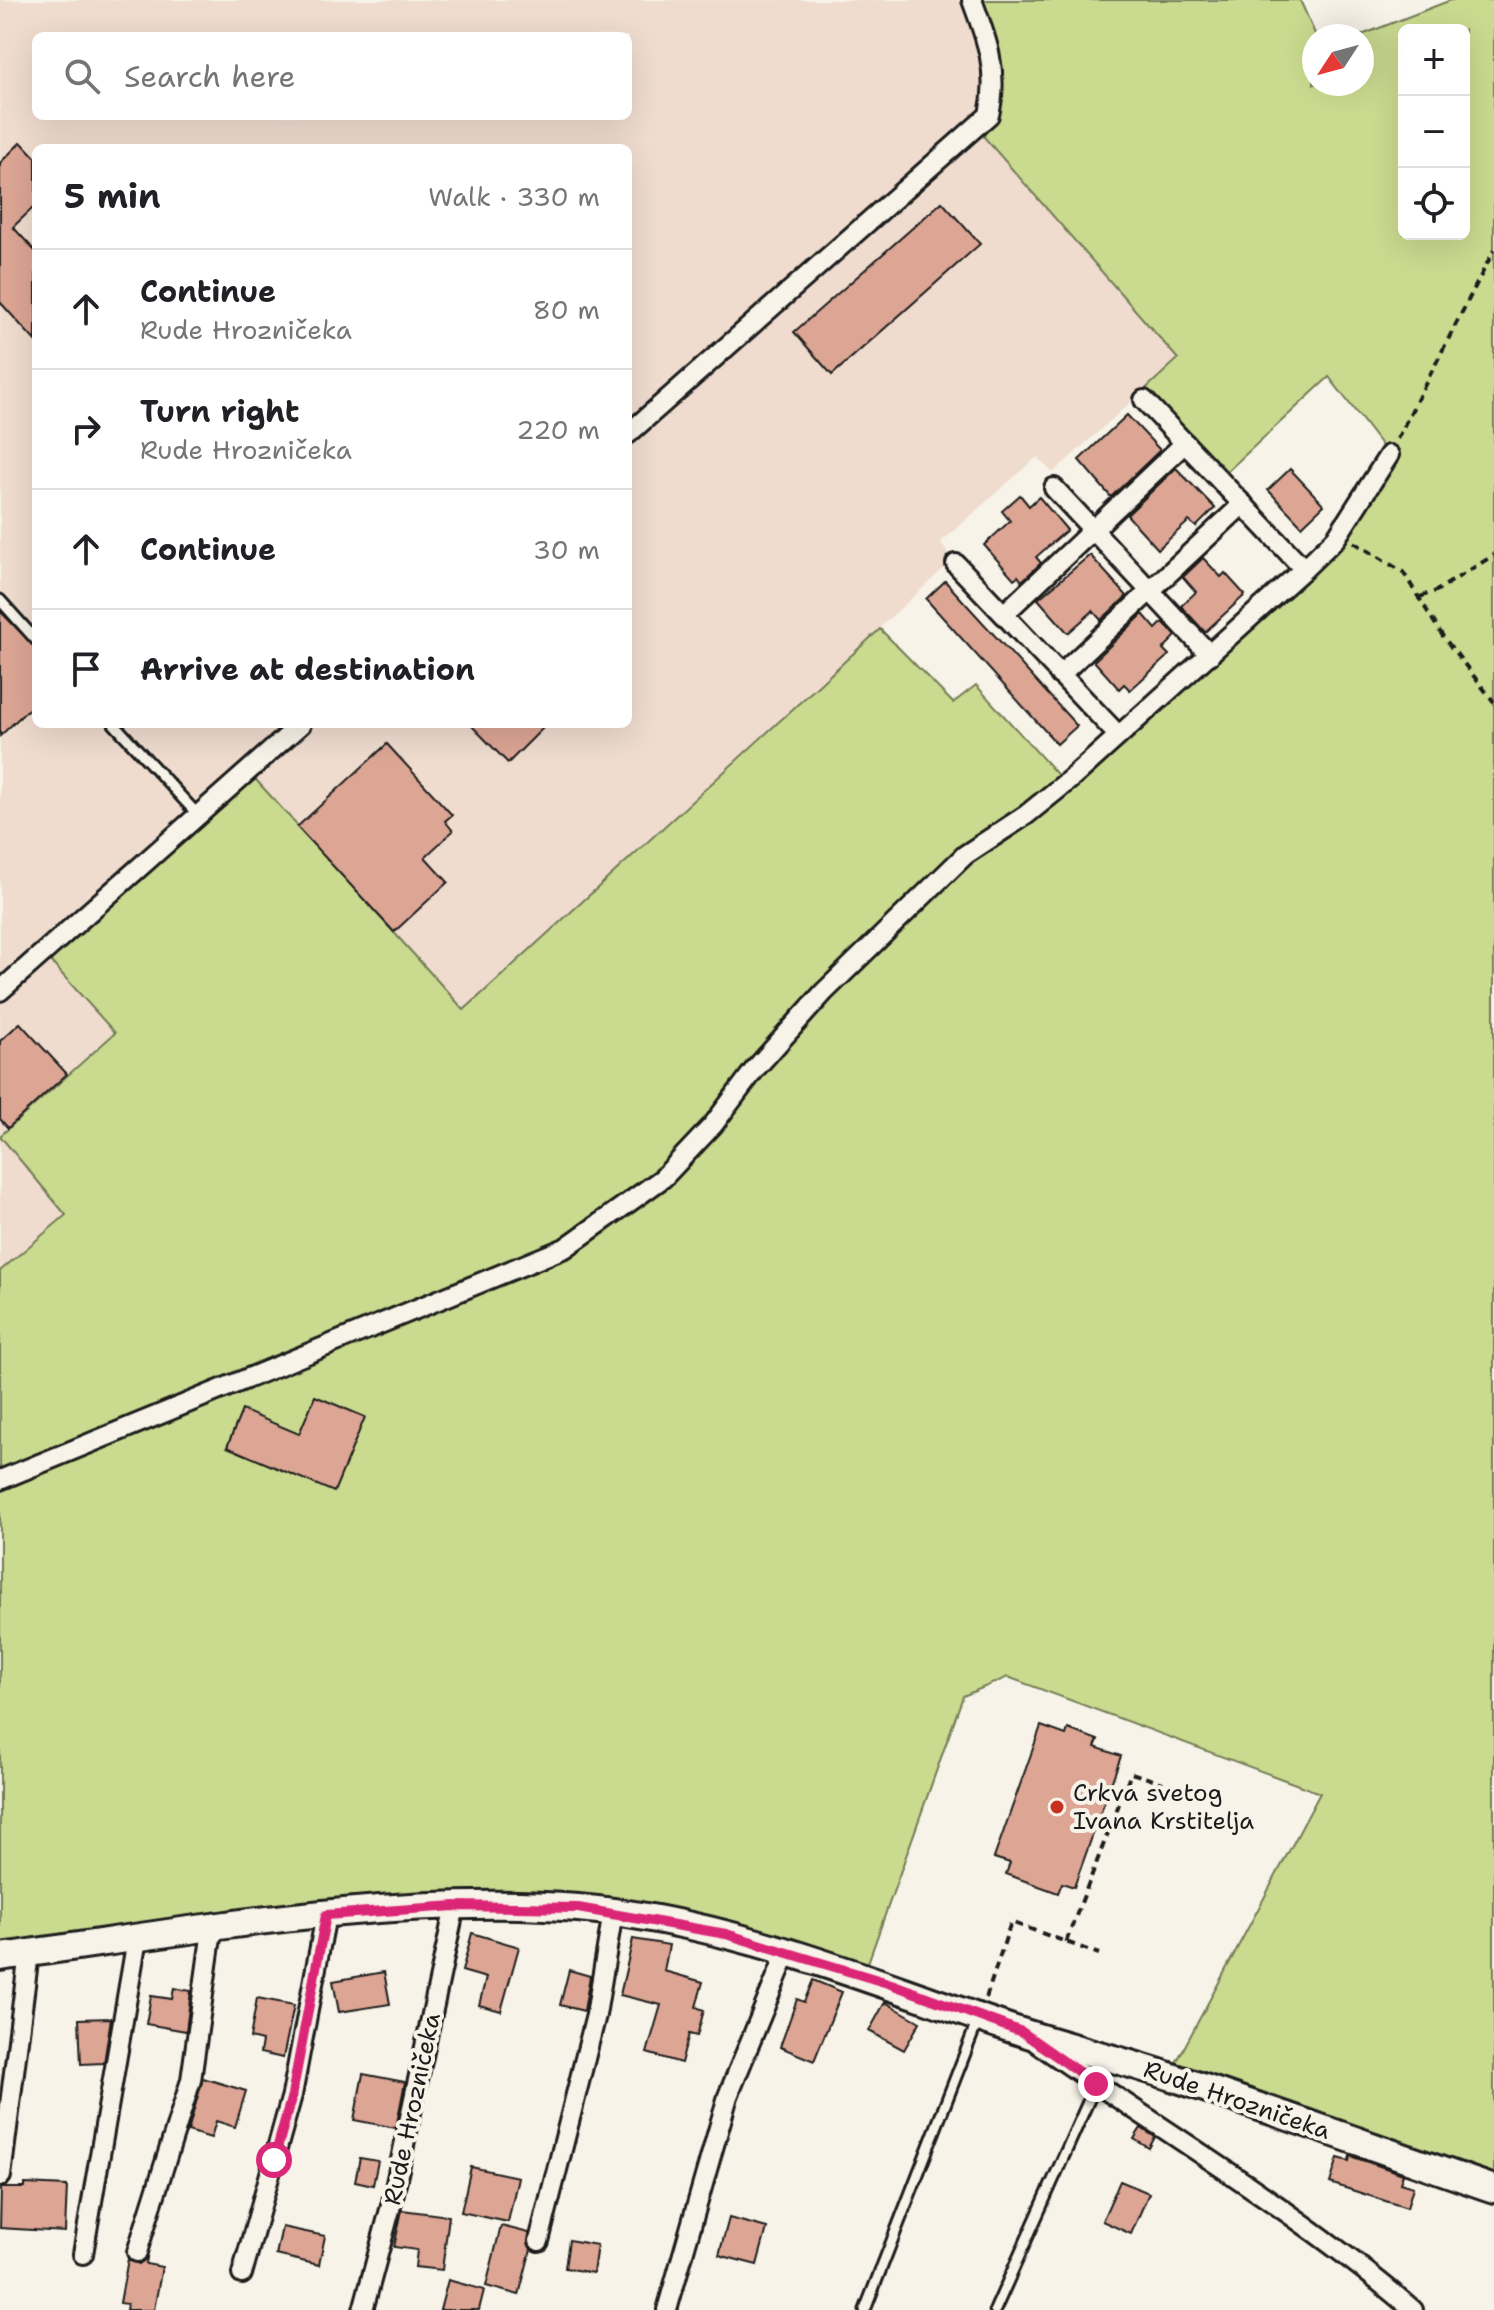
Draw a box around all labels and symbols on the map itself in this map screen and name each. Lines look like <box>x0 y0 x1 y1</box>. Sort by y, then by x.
north arrow <box>1302 24 1374 96</box>
place label: Crkva svetog Ivana Krstitelja <box>1073 1777 1254 1837</box>
marker: Crkva svetog Ivana Krstitelja <box>1048 1798 1066 1816</box>
street label: Rude Hrozničeka <box>376 2010 448 2208</box>
street label: Rude Hrozničeka <box>1139 2053 1335 2147</box>
route end <box>1078 2066 1114 2102</box>
route start <box>256 2142 292 2178</box>

